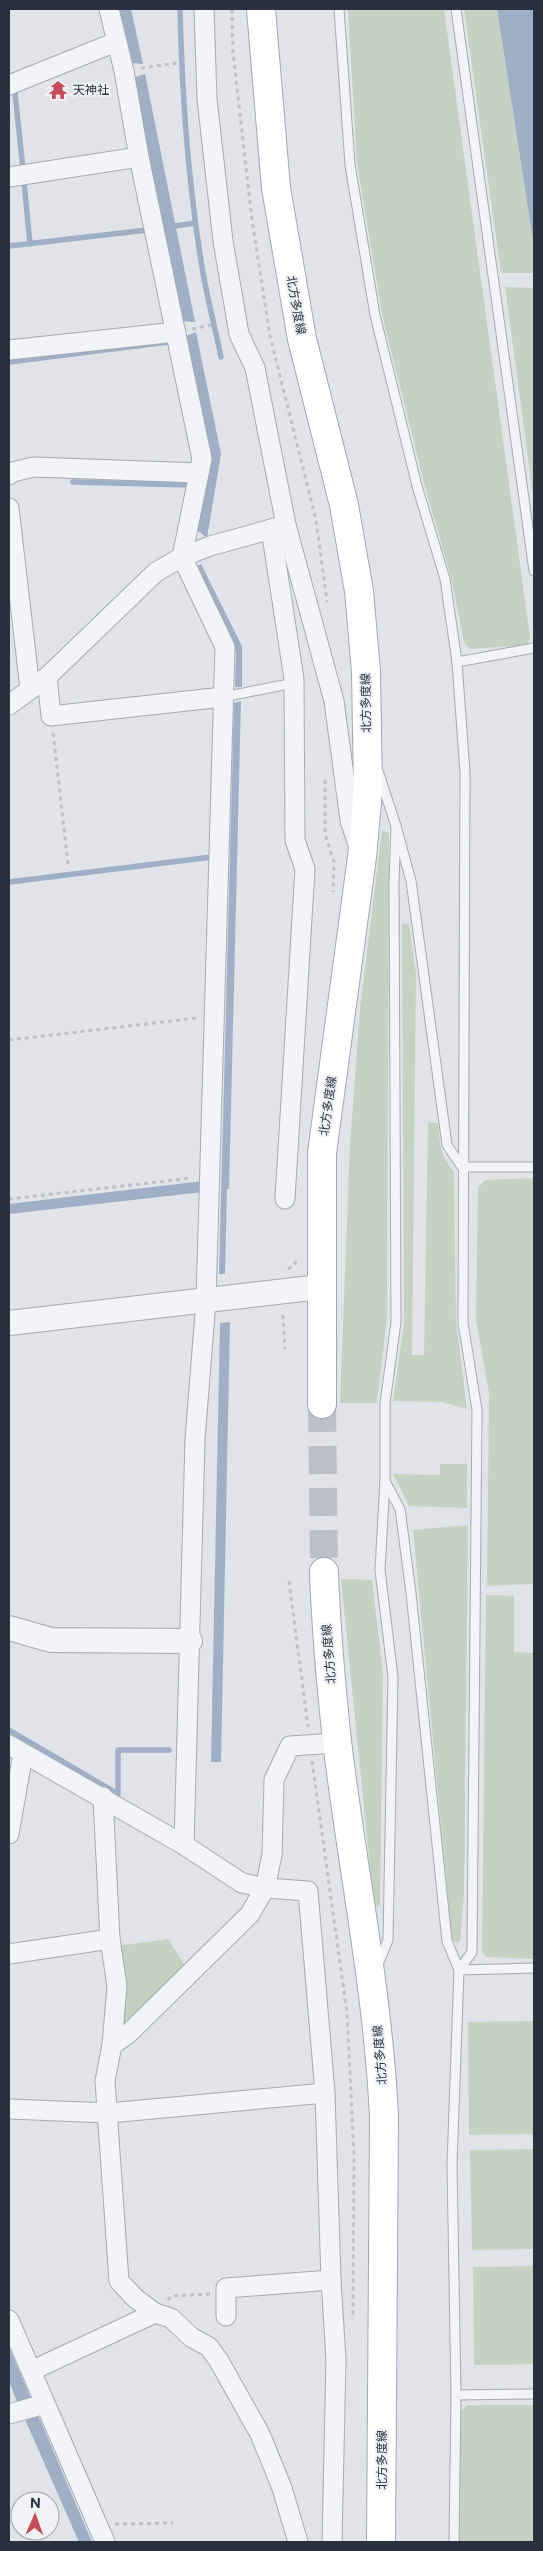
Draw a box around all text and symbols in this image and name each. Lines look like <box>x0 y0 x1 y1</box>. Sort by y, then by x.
temple icon: 天神社 <box>47 79 69 101</box>
place label: 天神社 <box>73 83 109 97</box>
street label: 北方多度線 <box>284 274 308 336</box>
street label: 北方多度線 <box>358 673 374 733</box>
street label: 北方多度線 <box>317 1075 339 1137</box>
street label: 北方多度線 <box>319 1623 339 1685</box>
street label: 北方多度線 <box>370 2024 390 2086</box>
street label: 北方多度線 <box>375 2430 389 2490</box>
north arrow <box>10 2491 60 2541</box>
text: N <box>30 2495 41 2511</box>

